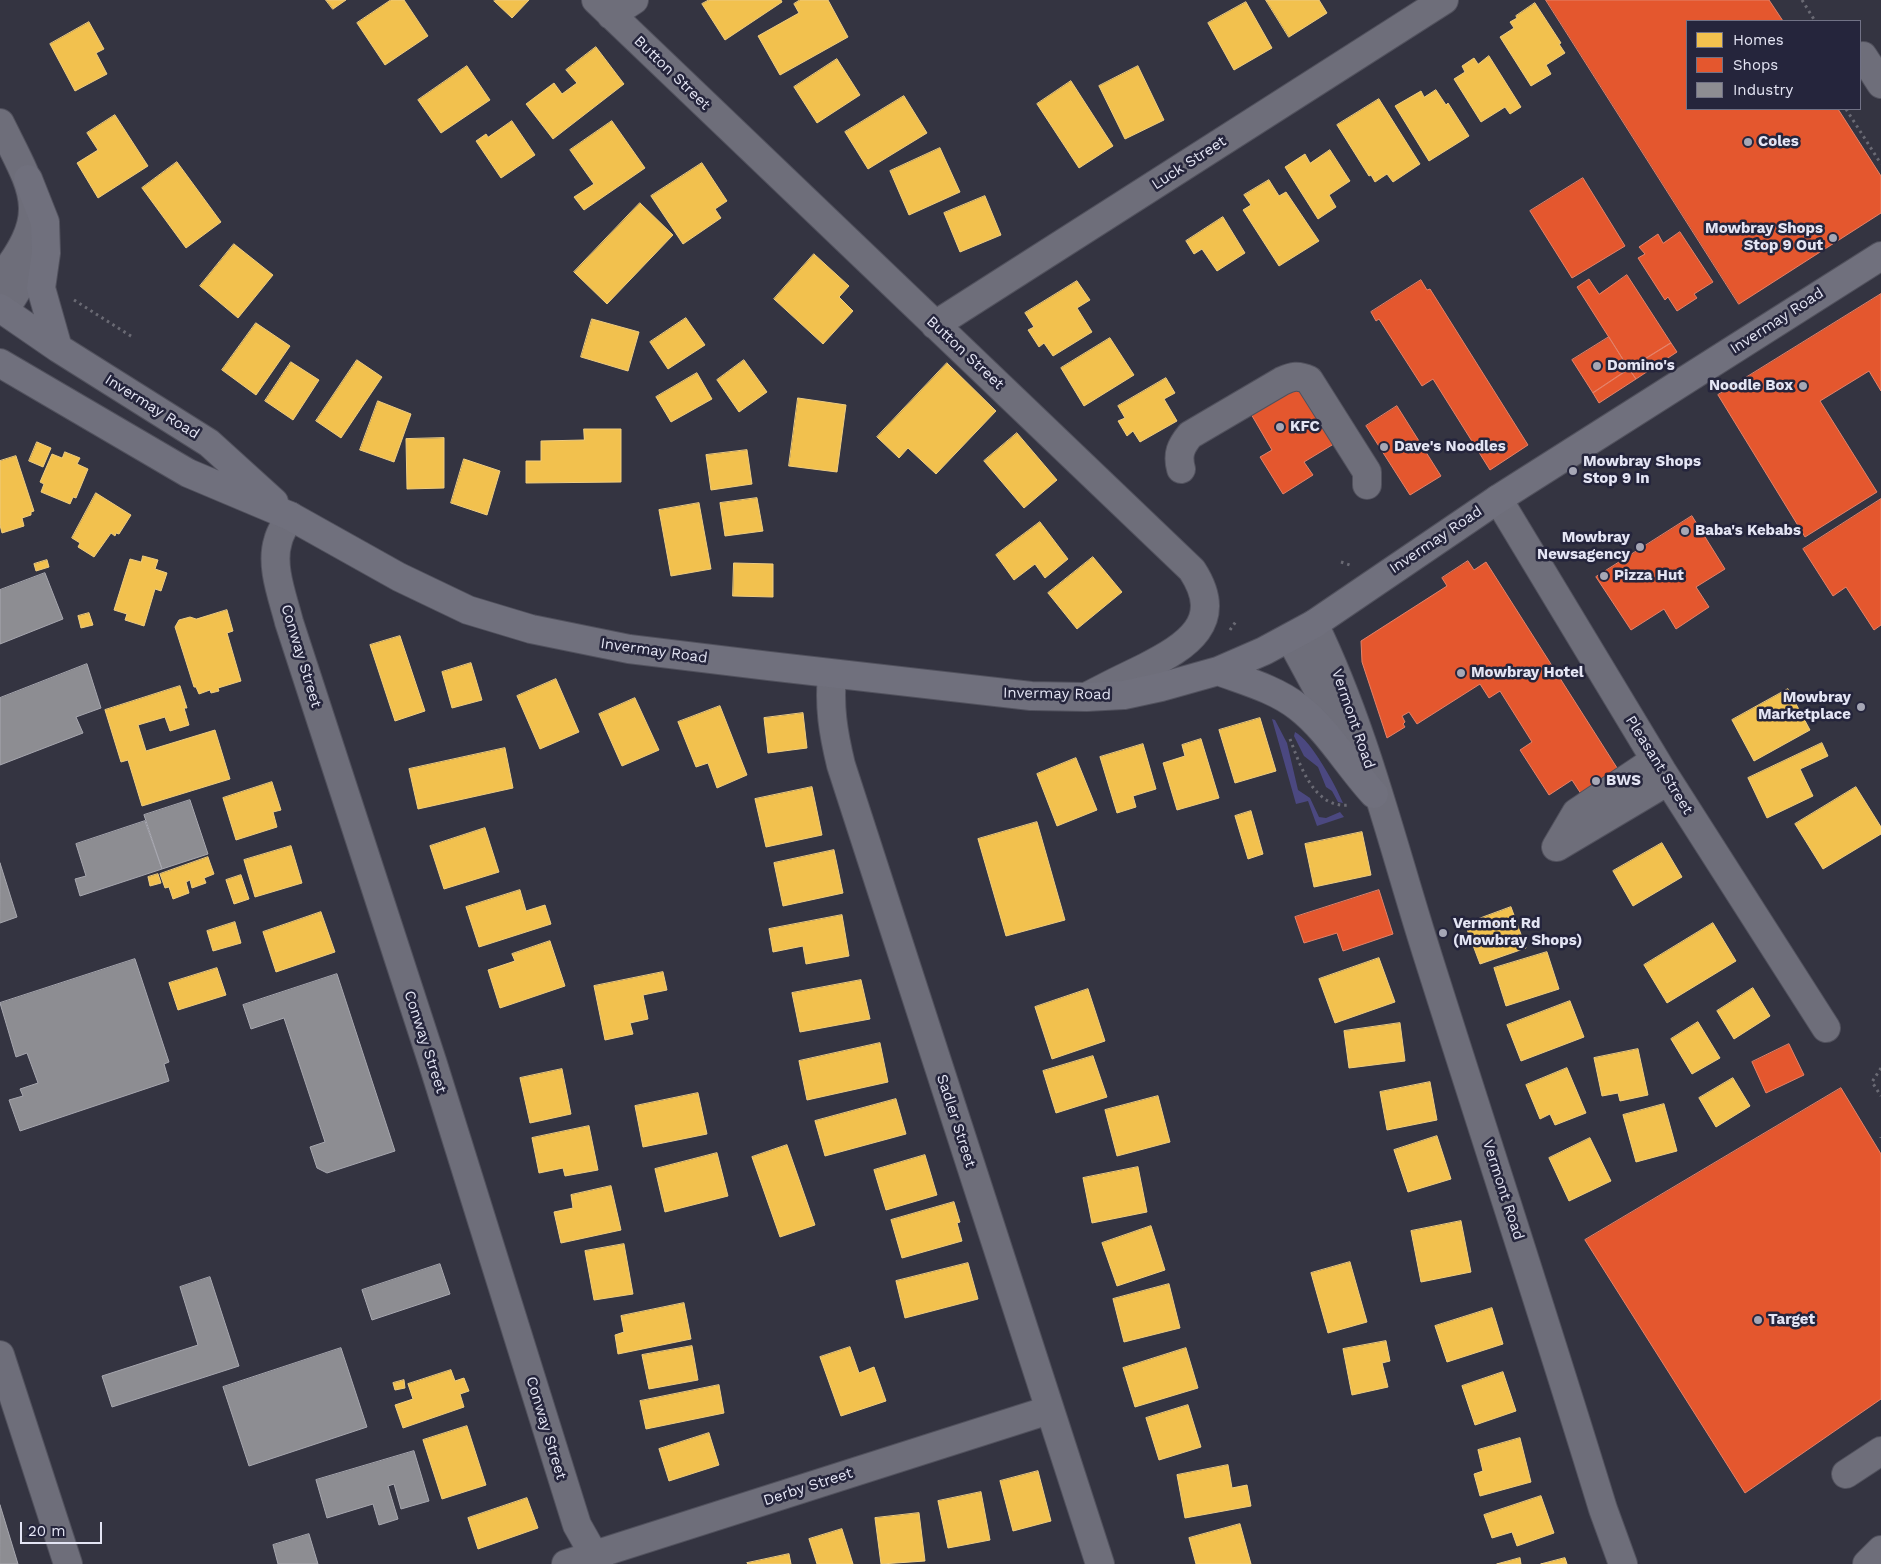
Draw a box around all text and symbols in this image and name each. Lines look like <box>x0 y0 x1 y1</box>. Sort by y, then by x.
legend <box>1686 20 1861 110</box>
text: Homes <box>1733 31 1784 49</box>
street label: Button Street <box>630 32 714 114</box>
text: Shops <box>1733 56 1778 74</box>
text: Industry <box>1733 81 1793 99</box>
street label: Luck Street <box>1148 132 1230 194</box>
place label: Coles <box>1758 133 1799 151</box>
marker: Coles <box>1742 136 1754 148</box>
place label: Mowbray Shops Stop 9 Out <box>1705 220 1823 255</box>
marker: Mowbray Shops Stop 9 Out <box>1827 232 1839 244</box>
street label: Invermay Road <box>1727 284 1827 358</box>
street label: Button Street <box>923 313 1007 393</box>
place label: Domino's <box>1607 357 1675 375</box>
marker: Domino's <box>1591 360 1603 372</box>
street label: Invermay Road <box>101 371 203 443</box>
place label: Noodle Box <box>1709 377 1793 395</box>
marker: Noodle Box <box>1797 380 1809 392</box>
place label: KFC <box>1290 418 1320 436</box>
marker: KFC <box>1274 421 1286 433</box>
place label: Dave's Noodles <box>1394 438 1506 456</box>
marker: Dave's Noodles <box>1378 441 1390 453</box>
place label: Mowbray Shops Stop 9 In <box>1583 453 1701 488</box>
marker: Mowbray Shops Stop 9 In <box>1567 465 1579 477</box>
street label: Invermay Road <box>1386 502 1486 578</box>
place label: Baba's Kebabs <box>1695 522 1801 540</box>
marker: Baba's Kebabs <box>1679 525 1691 537</box>
place label: Mowbray Newsagency <box>1537 529 1630 564</box>
marker: Mowbray Newsagency <box>1634 541 1646 553</box>
place label: Pizza Hut <box>1614 567 1684 585</box>
marker: Pizza Hut <box>1598 570 1610 582</box>
street label: Conway Street <box>277 602 325 710</box>
street label: Invermay Road <box>599 635 709 667</box>
place label: Mowbray Hotel <box>1471 664 1584 682</box>
street label: Vermont Road <box>1328 667 1378 771</box>
marker: Mowbray Hotel <box>1455 667 1467 679</box>
street label: Invermay Road <box>1003 684 1111 704</box>
place label: Mowbray Marketplace <box>1758 689 1851 724</box>
marker: Mowbray Marketplace <box>1855 701 1867 713</box>
street label: Pleasant Street <box>1621 712 1697 818</box>
place label: BWS <box>1606 772 1641 790</box>
marker: BWS <box>1590 775 1602 787</box>
place label: Vermont Rd (Mowbray Shops) <box>1453 915 1582 950</box>
marker: Vermont Rd (Mowbray Shops) <box>1437 927 1449 939</box>
street label: Conway Street <box>400 988 450 1096</box>
street label: Sadler Street <box>932 1072 980 1170</box>
street label: Vermont Road <box>1478 1138 1528 1242</box>
place label: Target <box>1768 1311 1815 1329</box>
marker: Target <box>1752 1314 1764 1326</box>
street label: Conway Street <box>522 1374 570 1482</box>
street label: Derby Street <box>761 1464 855 1510</box>
scale bar <box>22 1512 105 1544</box>
text: 20 m <box>28 1522 66 1540</box>

